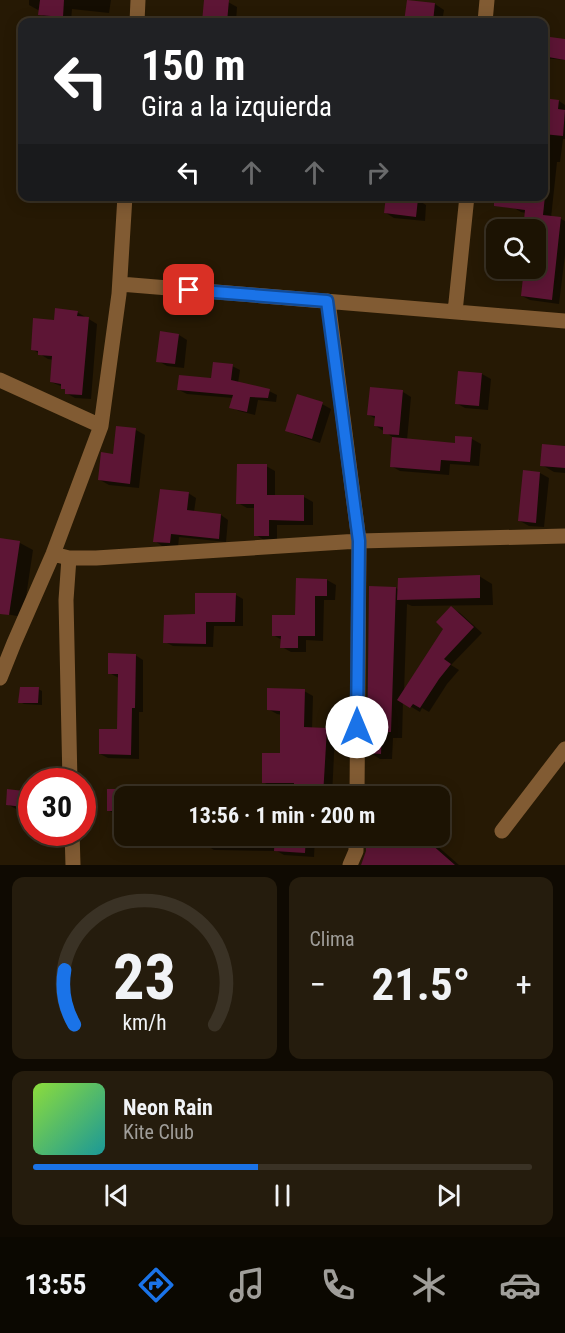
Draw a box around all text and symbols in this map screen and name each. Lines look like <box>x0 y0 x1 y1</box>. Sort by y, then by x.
text: 150 m <box>141 41 246 90</box>
icon: left <box>42 42 120 120</box>
text: Gira a la izquierda <box>141 91 332 123</box>
icon: left <box>172 156 205 189</box>
icon: ahead <box>235 156 268 189</box>
icon: ahead <box>298 156 331 189</box>
icon: right <box>361 156 394 189</box>
map controls <box>486 219 546 279</box>
button: search <box>486 219 546 279</box>
pin <box>163 264 214 315</box>
icon: arrive <box>172 273 205 306</box>
position arrow <box>325 695 389 759</box>
speed limit sign: 30 <box>18 768 96 846</box>
text: 13:56 · 1 min · 200 m <box>189 803 375 828</box>
text: Clima <box>310 927 355 951</box>
text: 23 <box>113 941 176 1014</box>
text: 21.5° <box>371 958 470 1011</box>
text: − <box>310 965 326 1004</box>
text: + <box>516 965 532 1004</box>
text: km/h <box>122 1010 166 1035</box>
text: Neon Rain <box>123 1095 213 1120</box>
text: Kite Club <box>123 1120 194 1144</box>
icon: previous <box>100 1179 133 1212</box>
icon: pause <box>266 1179 299 1212</box>
icon: next <box>432 1179 465 1212</box>
icon: directions <box>135 1264 177 1306</box>
icon: music <box>226 1264 268 1306</box>
icon: phone <box>317 1264 359 1306</box>
icon: climate <box>408 1264 450 1306</box>
icon: car <box>499 1264 541 1306</box>
text: 13:55 <box>24 1269 86 1301</box>

